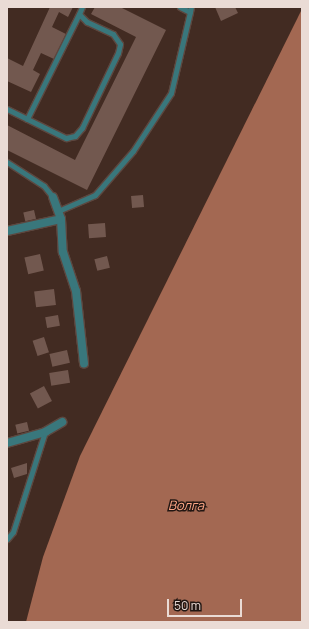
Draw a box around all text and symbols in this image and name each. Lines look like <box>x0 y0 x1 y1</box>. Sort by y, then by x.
water label: Волга <box>168 497 204 513</box>
scale bar <box>169 591 244 617</box>
text: 50 m <box>174 597 201 614</box>

